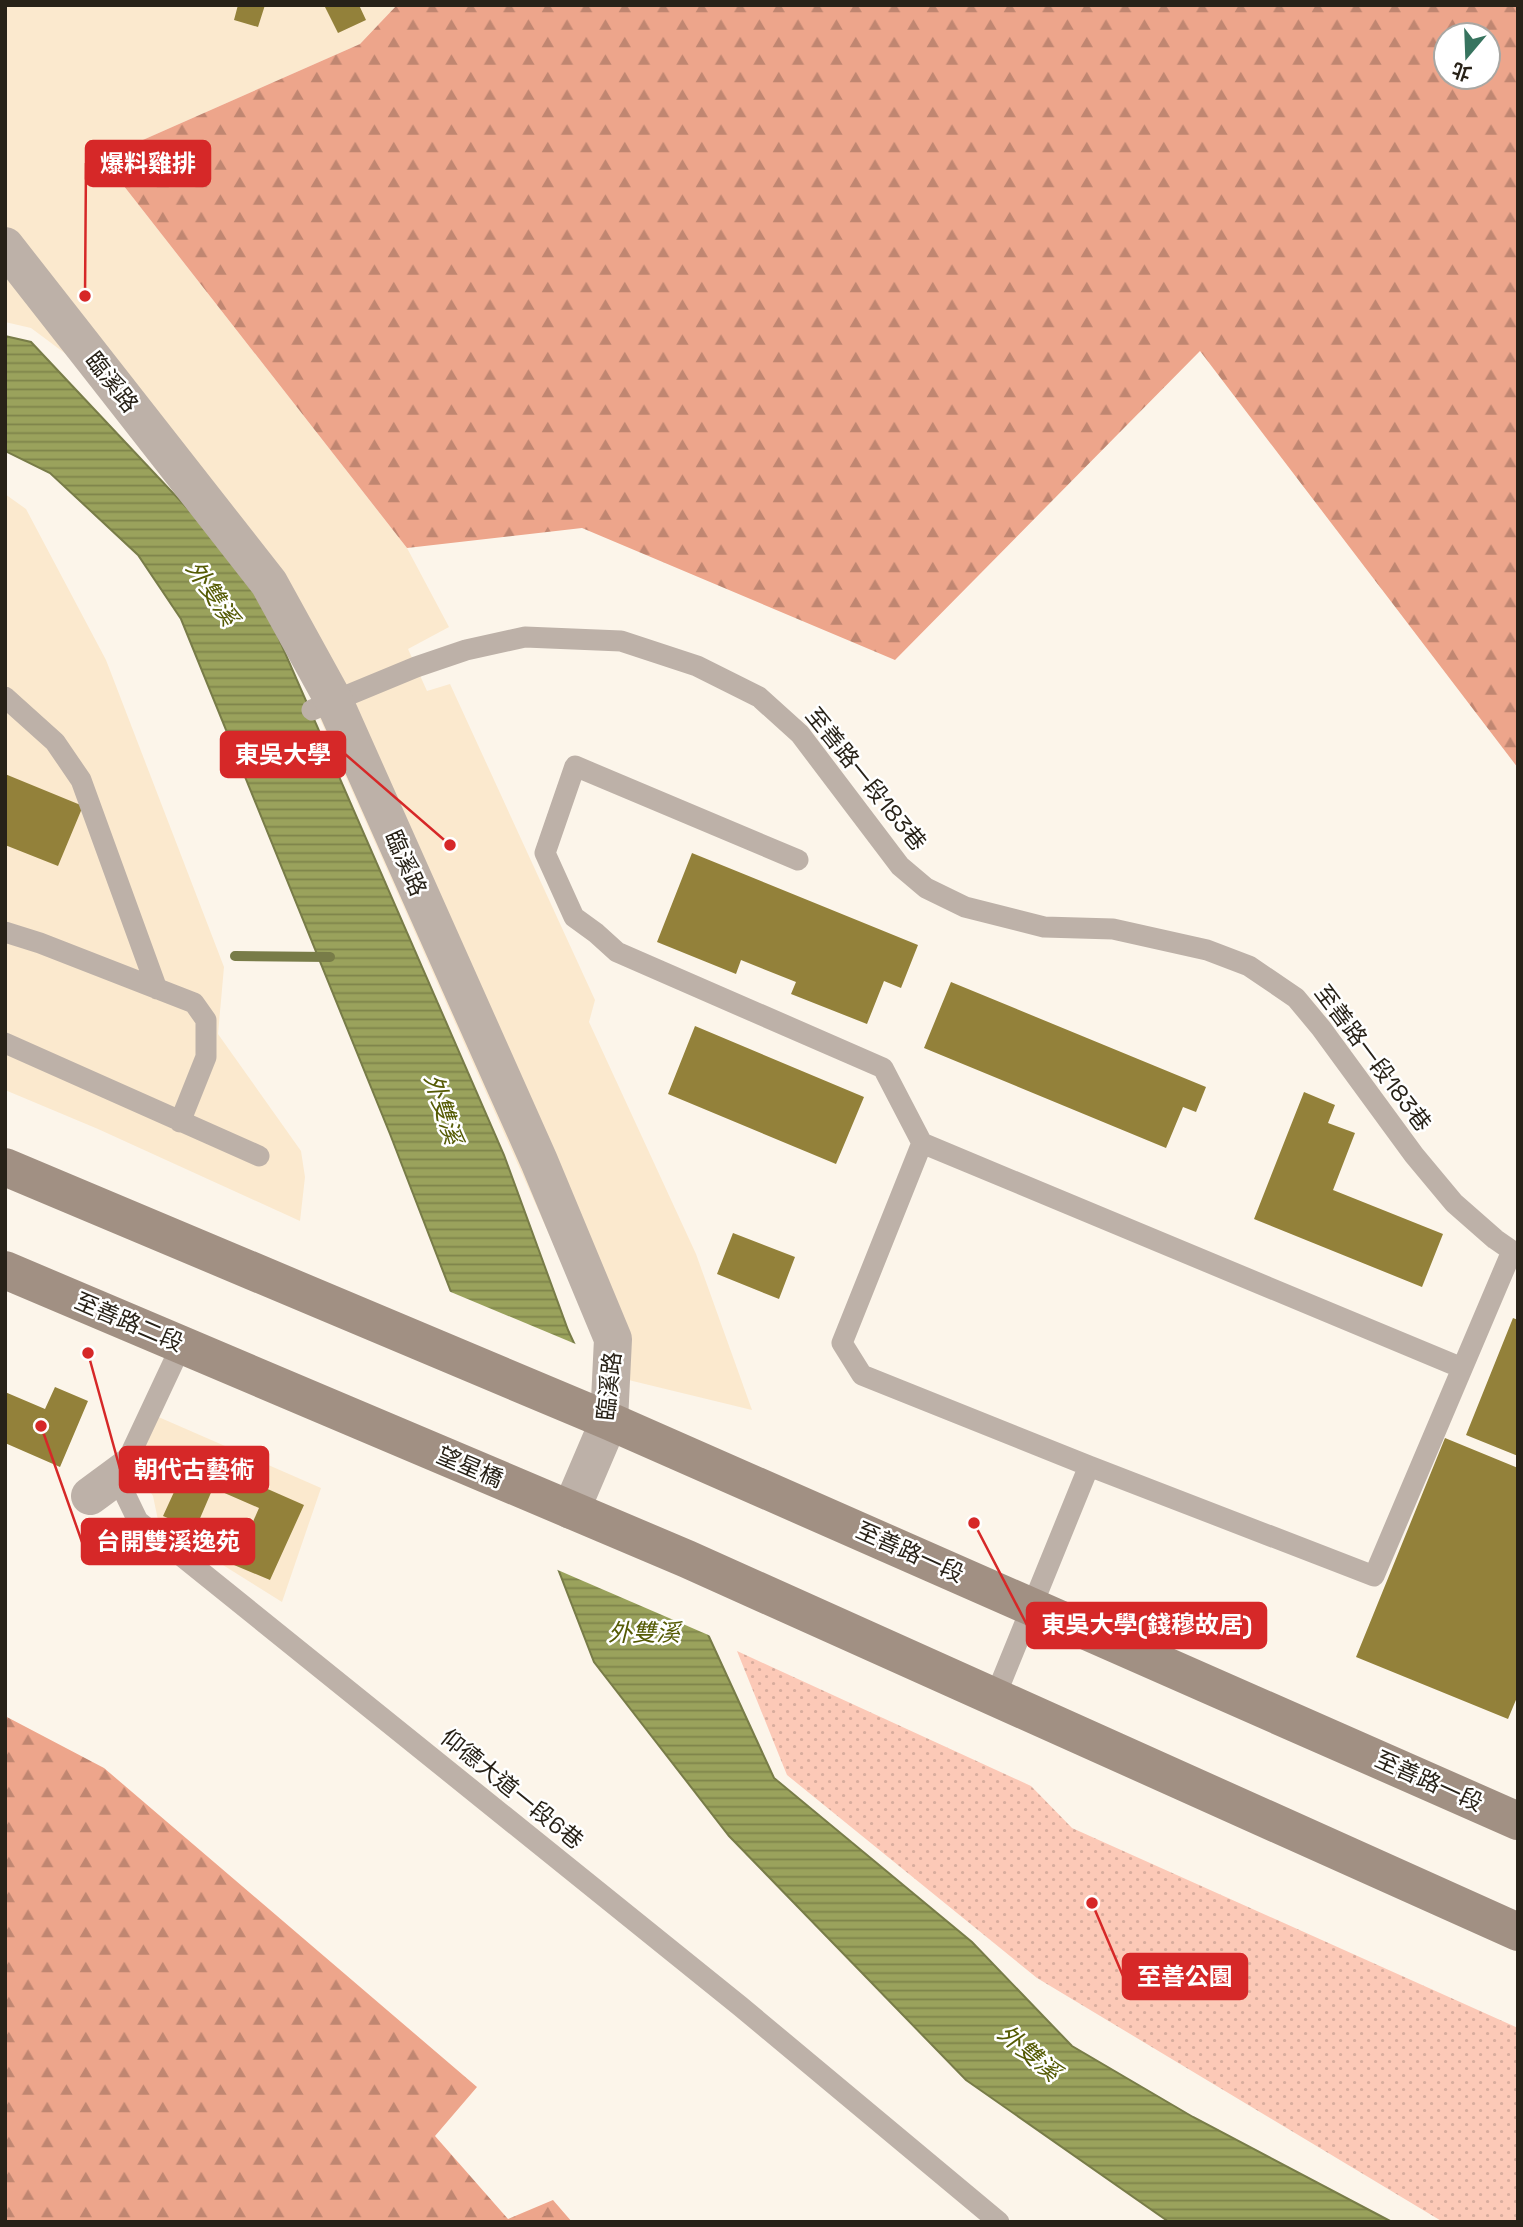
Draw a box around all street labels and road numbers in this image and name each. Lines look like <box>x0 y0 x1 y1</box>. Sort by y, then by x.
street label: 臨溪路 <box>79 346 145 418</box>
street label: 至善路一段183巷 <box>799 701 933 857</box>
street label: 臨溪路 <box>378 825 434 901</box>
street label: 至善路一段183巷 <box>1308 979 1438 1137</box>
street label: 至善路二段 <box>70 1286 188 1358</box>
street label: 臨溪路 <box>590 1350 628 1422</box>
street label: 望星橋 <box>432 1440 508 1494</box>
street label: 至善路一段 <box>851 1515 969 1589</box>
street label: 仰德大道一段6巷 <box>435 1722 589 1856</box>
street label: 至善路一段 <box>1370 1744 1488 1818</box>

